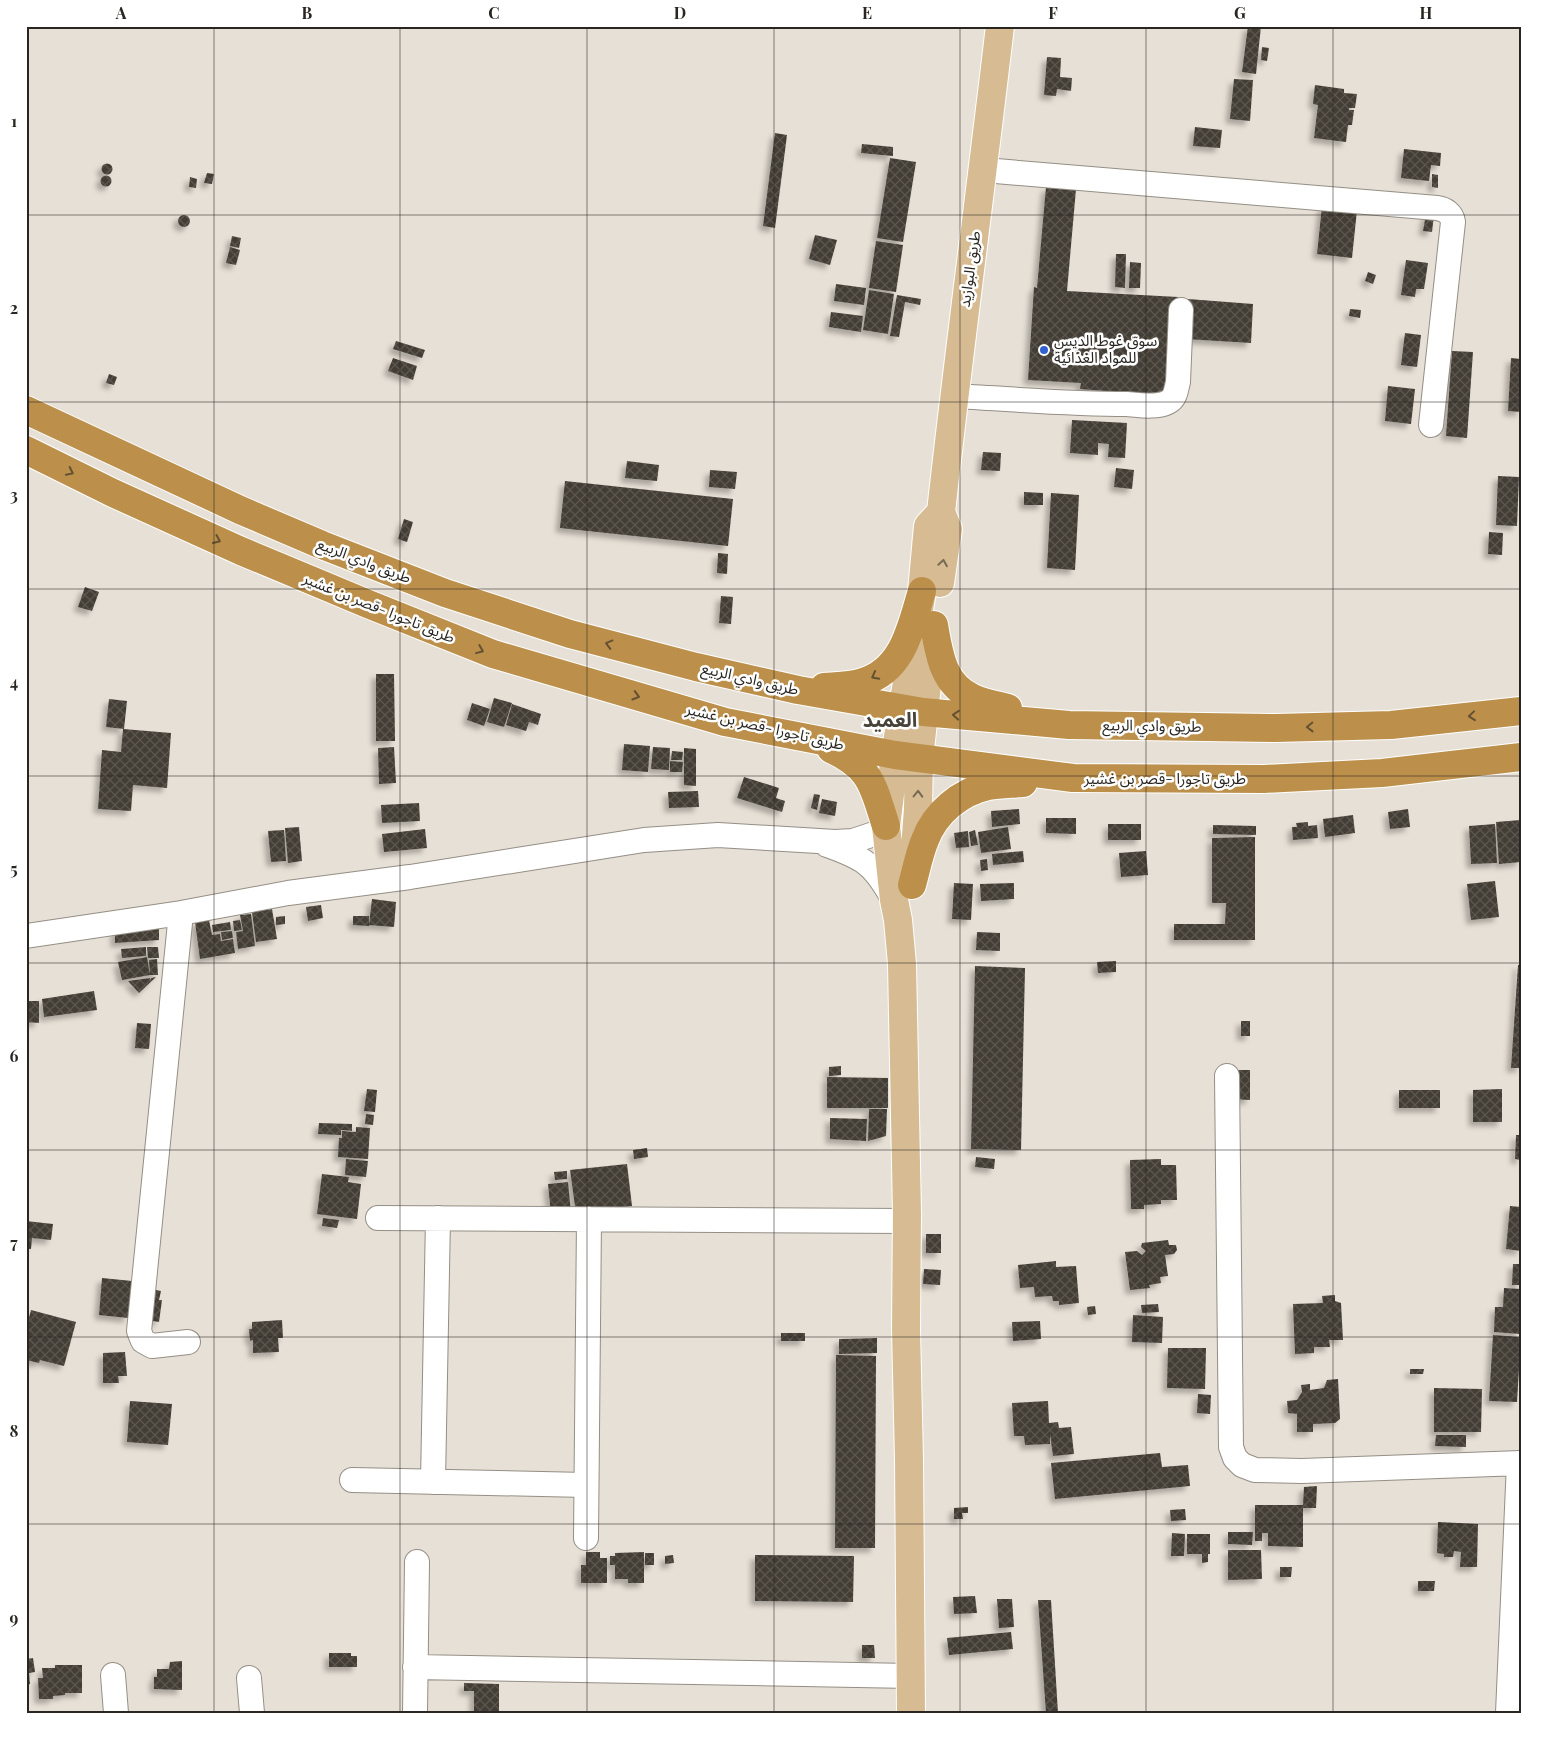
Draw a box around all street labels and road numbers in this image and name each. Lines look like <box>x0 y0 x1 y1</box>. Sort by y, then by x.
street label: طريق البوازيد <box>954 229 985 308</box>
street label: طريق وادي الربيع <box>313 533 414 590</box>
street label: طريق تاجورا -قصر بن غشير <box>299 567 458 648</box>
street label: طريق وادي الربيع <box>699 657 801 702</box>
street label: طريق تاجورا -قصر بن غشير <box>683 698 846 755</box>
street label: طريق وادي الربيع <box>1102 714 1202 739</box>
street label: طريق تاجورا -قصر بن غشير <box>1083 768 1246 789</box>

